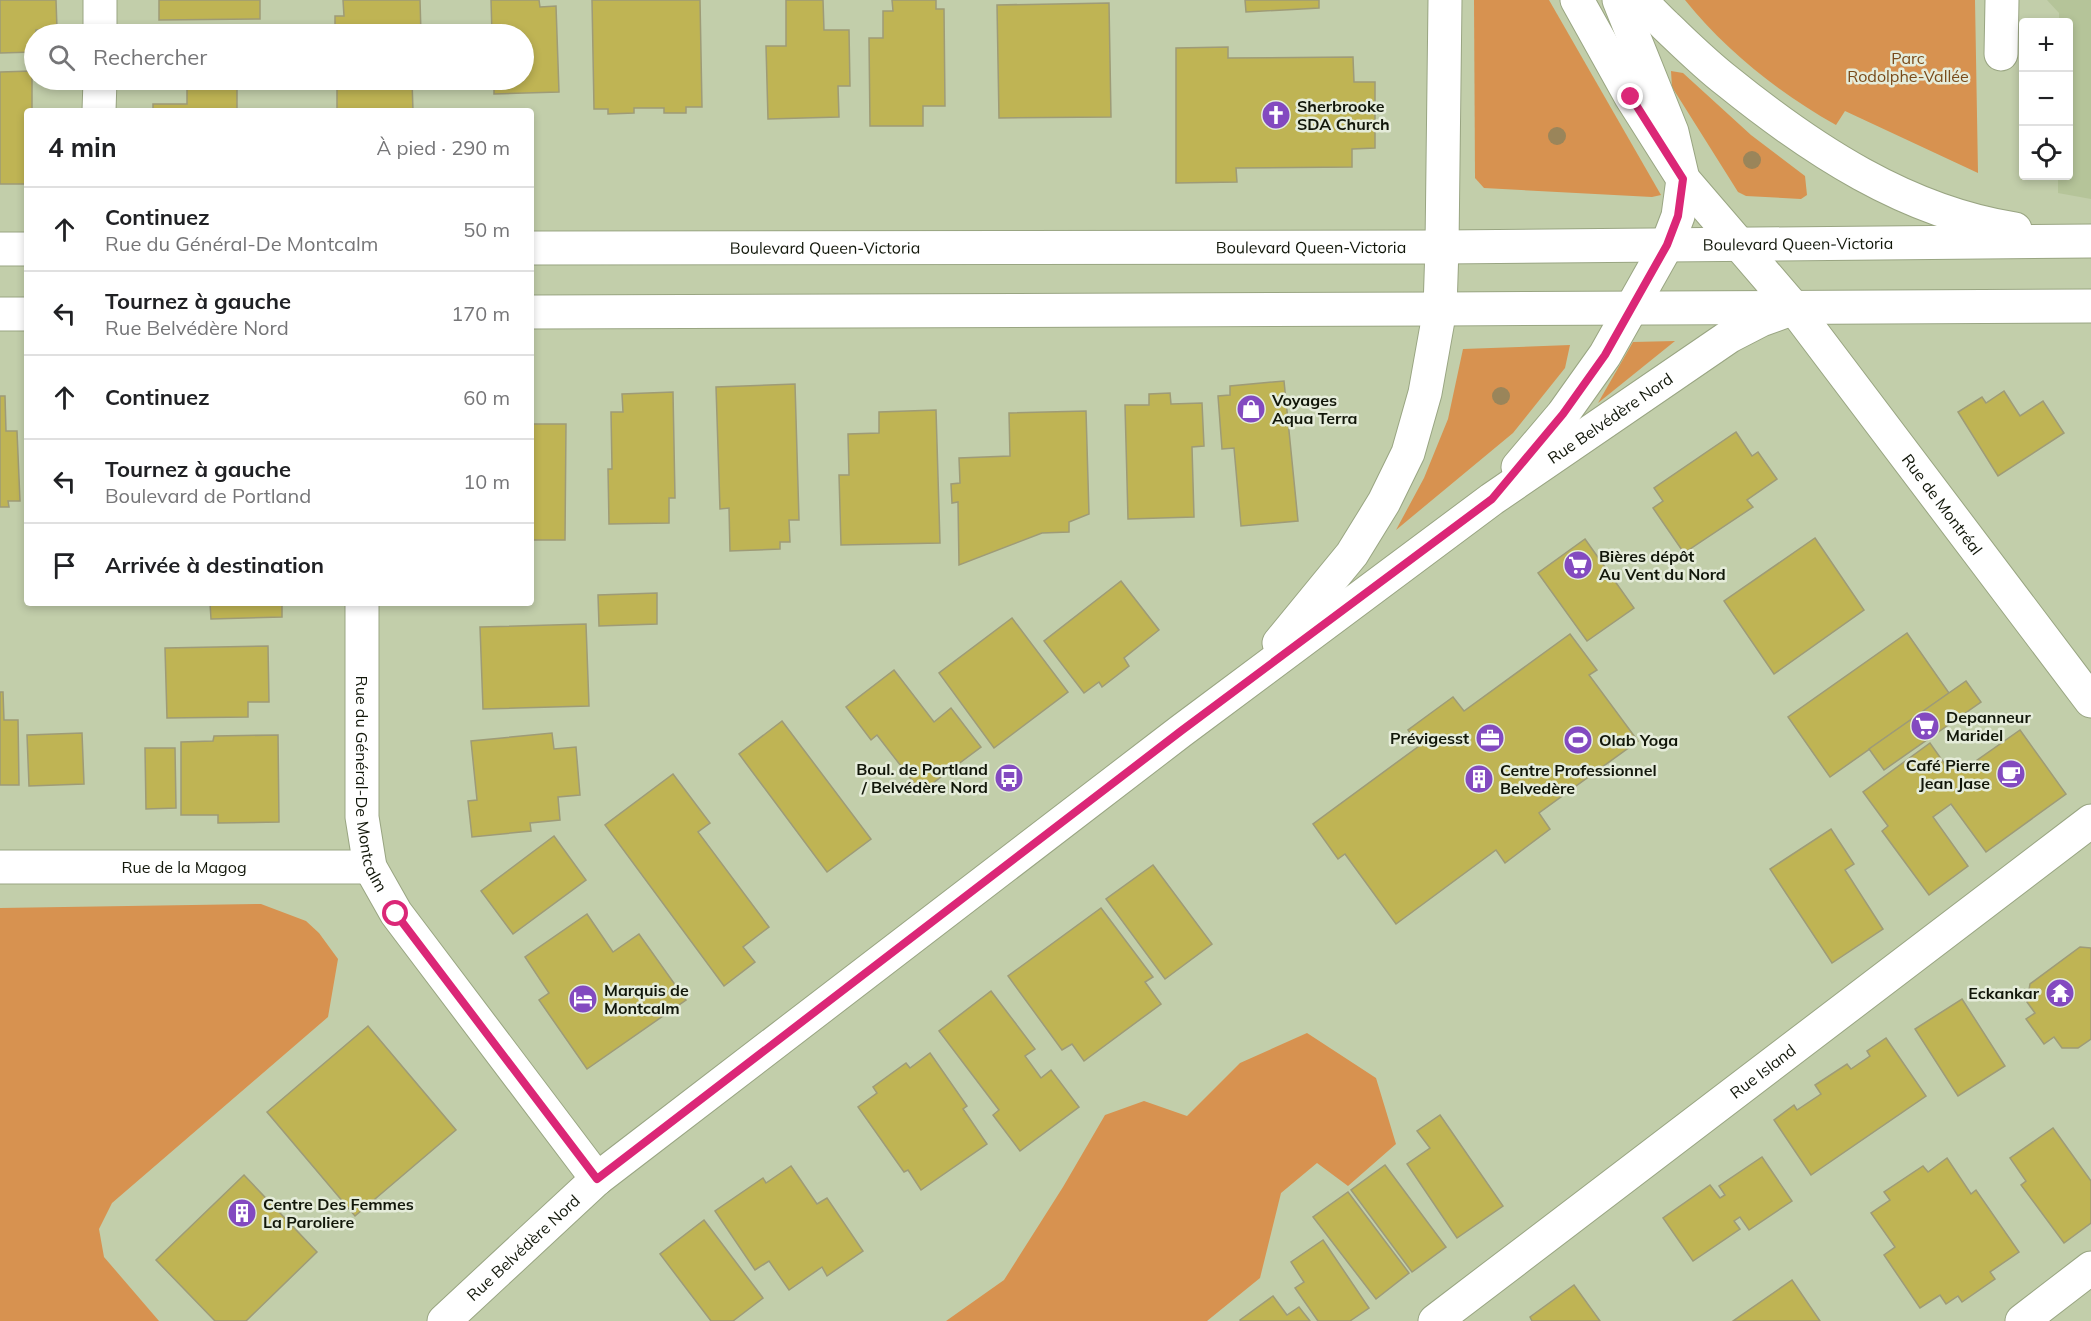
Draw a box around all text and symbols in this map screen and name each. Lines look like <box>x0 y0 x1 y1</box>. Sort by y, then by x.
map controls <box>2019 18 2073 180</box>
button: + <box>2019 18 2073 72</box>
search box <box>24 24 534 90</box>
icon: search <box>45 41 78 74</box>
text: Rechercher <box>93 43 207 71</box>
park label: Parc Rodolphe-Vallée <box>1847 48 1969 86</box>
button: − <box>2019 72 2073 126</box>
route end <box>1617 83 1643 109</box>
place label: Sherbrooke SDA Church <box>1297 96 1390 134</box>
church icon: Sherbrooke SDA Church <box>1260 99 1292 131</box>
button: locate <box>2019 126 2073 180</box>
text: 4 min <box>48 131 117 164</box>
text: À pied · 290 m <box>377 135 510 160</box>
text: Continuez <box>105 203 210 231</box>
icon: ahead <box>48 213 81 246</box>
text: 50 m <box>463 217 510 242</box>
text: Rue du Général-De Montcalm <box>105 231 378 256</box>
street label: Boulevard Queen-Victoria <box>1703 233 1893 255</box>
street label: Boulevard Queen-Victoria <box>1216 237 1406 257</box>
street label: Boulevard Queen-Victoria <box>730 238 920 258</box>
text: Tournez à gauche <box>105 287 291 315</box>
icon: left <box>48 297 81 330</box>
text: 170 m <box>451 301 510 326</box>
text: Rue Belvédère Nord <box>105 315 289 340</box>
street label: Rue Belvédère Nord <box>1544 368 1677 468</box>
icon: ahead <box>48 381 81 414</box>
text: Continuez <box>105 383 210 411</box>
text: 60 m <box>463 385 510 410</box>
place label: Voyages Aqua Terra <box>1271 390 1358 428</box>
shop icon: Voyages Aqua Terra <box>1235 393 1267 425</box>
street label: Rue de Montréal <box>1898 450 1987 559</box>
text: Tournez à gauche <box>105 455 291 483</box>
icon: left <box>48 465 81 498</box>
text: 10 m <box>463 469 510 494</box>
text: Boulevard de Portland <box>105 483 311 508</box>
place label: Bières dépôt Au Vent du Nord <box>1599 546 1726 584</box>
icon: arrive <box>48 549 81 582</box>
supermarket icon: Bières dépôt Au Vent du Nord <box>1562 549 1594 581</box>
text: Arrivée à destination <box>105 551 324 579</box>
street label: Rue du Général-De Montcalm <box>352 676 392 895</box>
place label: Depanneur Maridel <box>1946 707 2031 745</box>
supermarket icon: Depanneur Maridel <box>1909 710 1941 742</box>
office icon: Prévigesst <box>1474 722 1506 754</box>
sports icon: Olab Yoga <box>1562 724 1594 756</box>
place label: Prévigesst <box>1390 728 1469 748</box>
place label: Olab Yoga <box>1599 730 1678 750</box>
place label: Café Pierre Jean Jase <box>1906 755 1990 793</box>
cafe icon: Café Pierre Jean Jase <box>1995 758 2027 790</box>
place label: Boul. de Portland / Belvédère Nord <box>856 759 988 797</box>
place label: Centre Professionnel Belvedère <box>1500 760 1657 798</box>
bus stop icon: Boul. de Portland / Belvédère Nord <box>993 762 1025 794</box>
building icon: Centre Professionnel Belvedère <box>1463 763 1495 795</box>
street label: Rue de la Magog <box>121 857 247 877</box>
route start <box>382 900 408 926</box>
temple icon: Eckankar <box>2044 977 2076 1009</box>
place label: Marquis de Montcalm <box>604 980 689 1018</box>
hotel icon: Marquis de Montcalm <box>567 983 599 1015</box>
place label: Eckankar <box>1968 983 2040 1003</box>
street label: Rue Island <box>1726 1040 1800 1103</box>
street label: Rue Belvédère Nord <box>462 1190 584 1305</box>
place label: Centre Des Femmes La Paroliere <box>263 1194 414 1232</box>
building icon: Centre Des Femmes La Paroliere <box>226 1197 258 1229</box>

